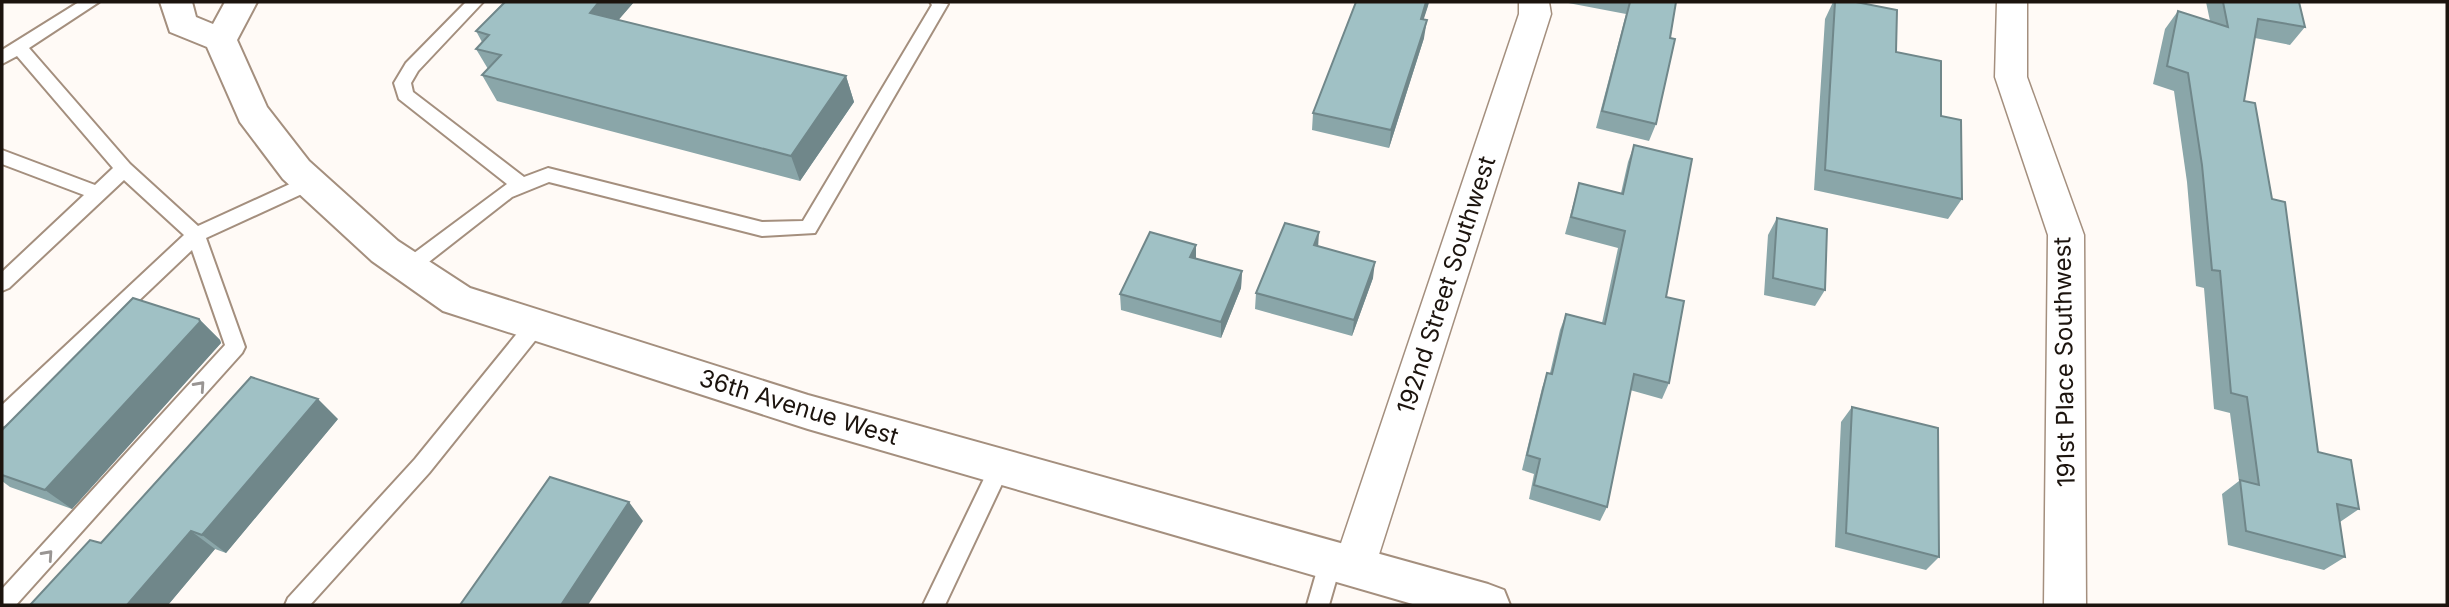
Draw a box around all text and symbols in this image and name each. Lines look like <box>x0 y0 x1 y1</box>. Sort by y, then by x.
street label: 192nd Street Southwest <box>1391 152 1501 417</box>
street label: 191st Place Southwest <box>2047 236 2081 487</box>
street label: 36th Avenue West <box>696 363 902 451</box>
one-way arrow <box>192 381 204 394</box>
one-way arrow <box>39 550 52 563</box>

